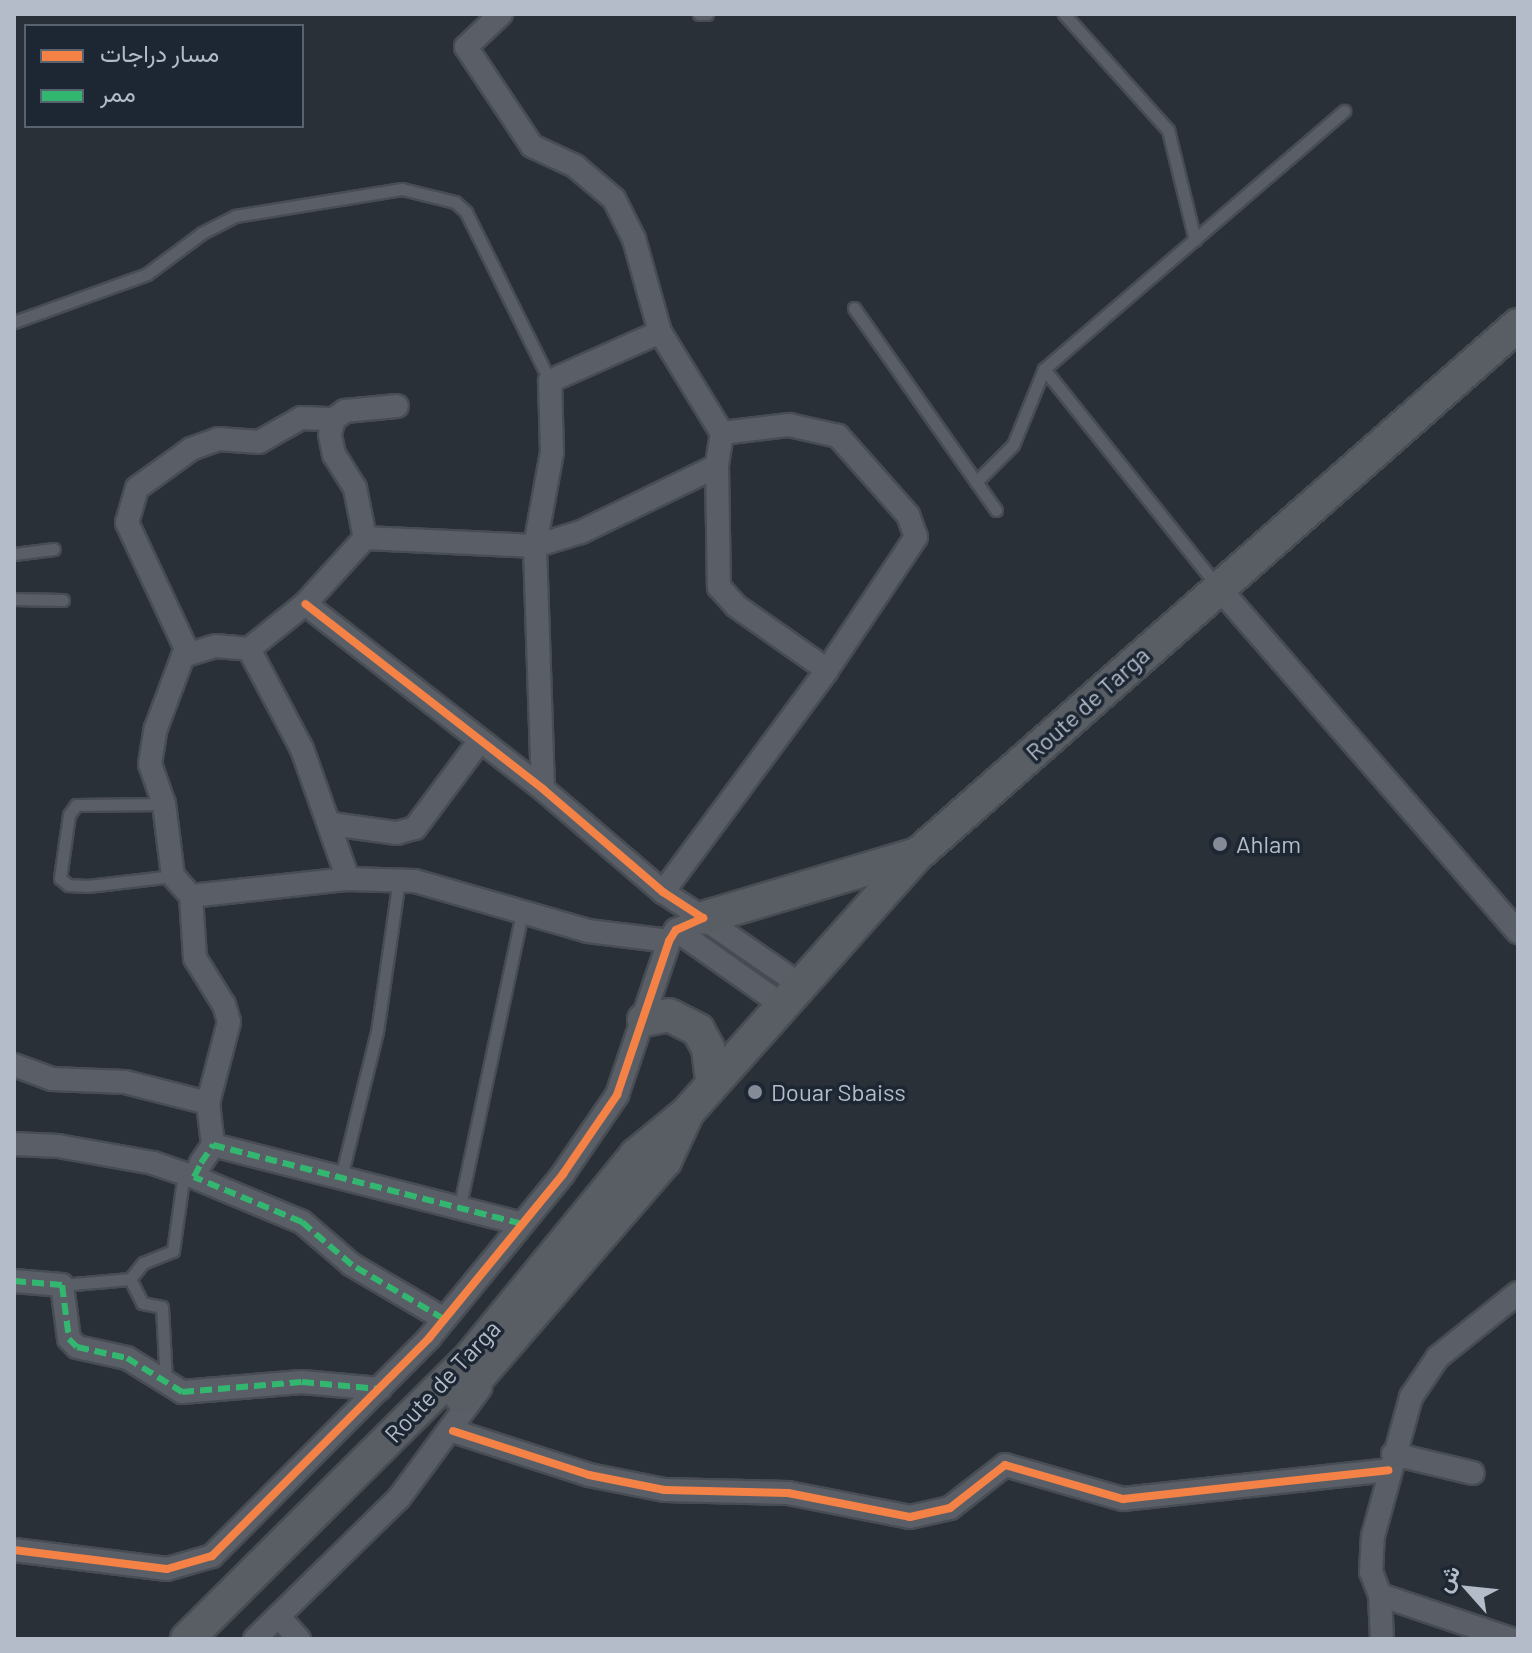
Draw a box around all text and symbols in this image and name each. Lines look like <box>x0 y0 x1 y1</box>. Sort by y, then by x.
legend <box>24 24 304 128</box>
text: مسار دراجات <box>100 38 219 67</box>
text: ممر <box>100 78 136 107</box>
street label: Route de Targa <box>1019 640 1155 766</box>
place label: Ahlam <box>1236 830 1301 858</box>
marker: Ahlam <box>1211 835 1229 853</box>
place label: Douar Sbaiss <box>771 1078 906 1106</box>
marker: Douar Sbaiss <box>746 1083 764 1101</box>
street label: Route de Targa <box>378 1314 506 1448</box>
north arrow <box>1428 1549 1508 1629</box>
text: ش <box>1429 1560 1464 1596</box>

